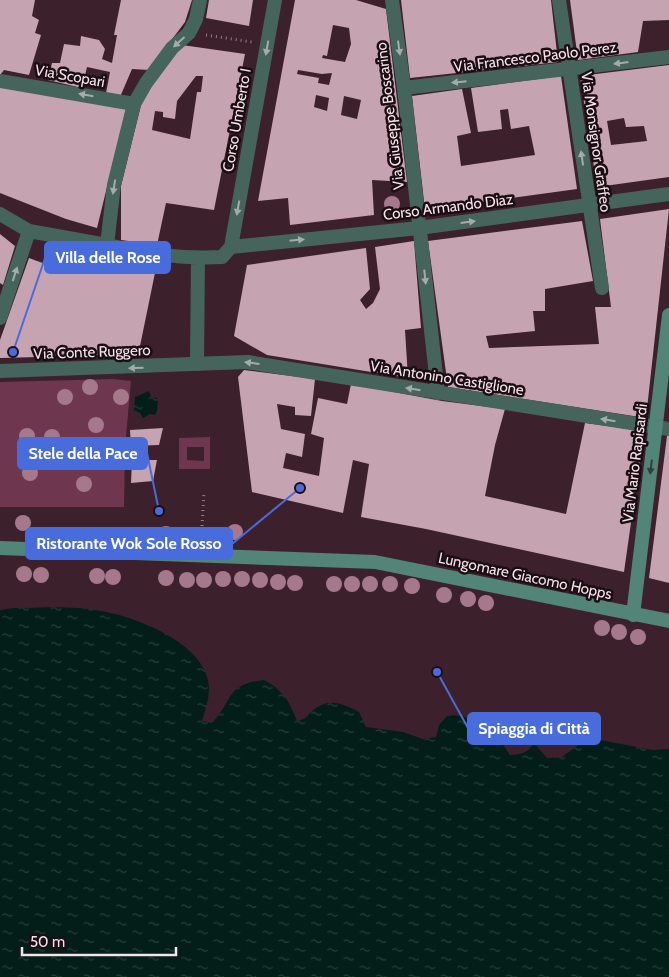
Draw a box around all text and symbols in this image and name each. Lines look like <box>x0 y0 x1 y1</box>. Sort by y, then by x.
one-way arrow <box>173 36 185 48</box>
street label: Via Francesco Paolo Perez <box>452 38 618 76</box>
one-way arrow <box>262 40 270 56</box>
street label: Via Giuseppe Boscarino <box>372 41 408 191</box>
one-way arrow <box>395 41 403 57</box>
one-way arrow <box>612 59 628 67</box>
street label: Via Scopari <box>34 61 106 91</box>
street label: Corso Umberto I <box>219 67 255 173</box>
street label: Via Monsignor Graffeo <box>577 71 615 213</box>
one-way arrow <box>451 78 467 86</box>
one-way arrow <box>77 91 93 99</box>
one-way arrow <box>578 150 586 166</box>
one-way arrow <box>110 180 118 196</box>
street label: Corso Armando Diaz <box>382 190 514 224</box>
one-way arrow <box>233 200 241 216</box>
one-way arrow <box>460 218 476 226</box>
one-way arrow <box>289 236 305 244</box>
callout: Villa delle Rose <box>45 242 170 273</box>
text: Villa delle Rose <box>55 248 161 267</box>
one-way arrow <box>11 267 19 282</box>
one-way arrow <box>421 269 429 285</box>
street label: Via Conte Ruggero <box>33 341 151 363</box>
street label: Via Antonino Castiglione <box>369 357 525 399</box>
one-way arrow <box>244 359 260 367</box>
one-way arrow <box>127 364 143 372</box>
one-way arrow <box>404 385 420 393</box>
street label: Via Mario Rapisardi <box>619 403 651 523</box>
one-way arrow <box>599 415 615 423</box>
callout: Stele della Pace <box>18 438 147 469</box>
text: Stele della Pace <box>29 444 137 463</box>
one-way arrow <box>647 460 655 476</box>
callout: Ristorante Wok Sole Rosso <box>26 528 232 559</box>
text: Ristorante Wok Sole Rosso <box>36 534 222 553</box>
street label: Lungomare Giacomo Hopps <box>437 549 613 603</box>
callout: Spiaggia di Città <box>468 713 600 744</box>
text: Spiaggia di Città <box>478 719 590 738</box>
scale bar <box>22 924 176 956</box>
text: 50 m <box>30 933 65 951</box>

